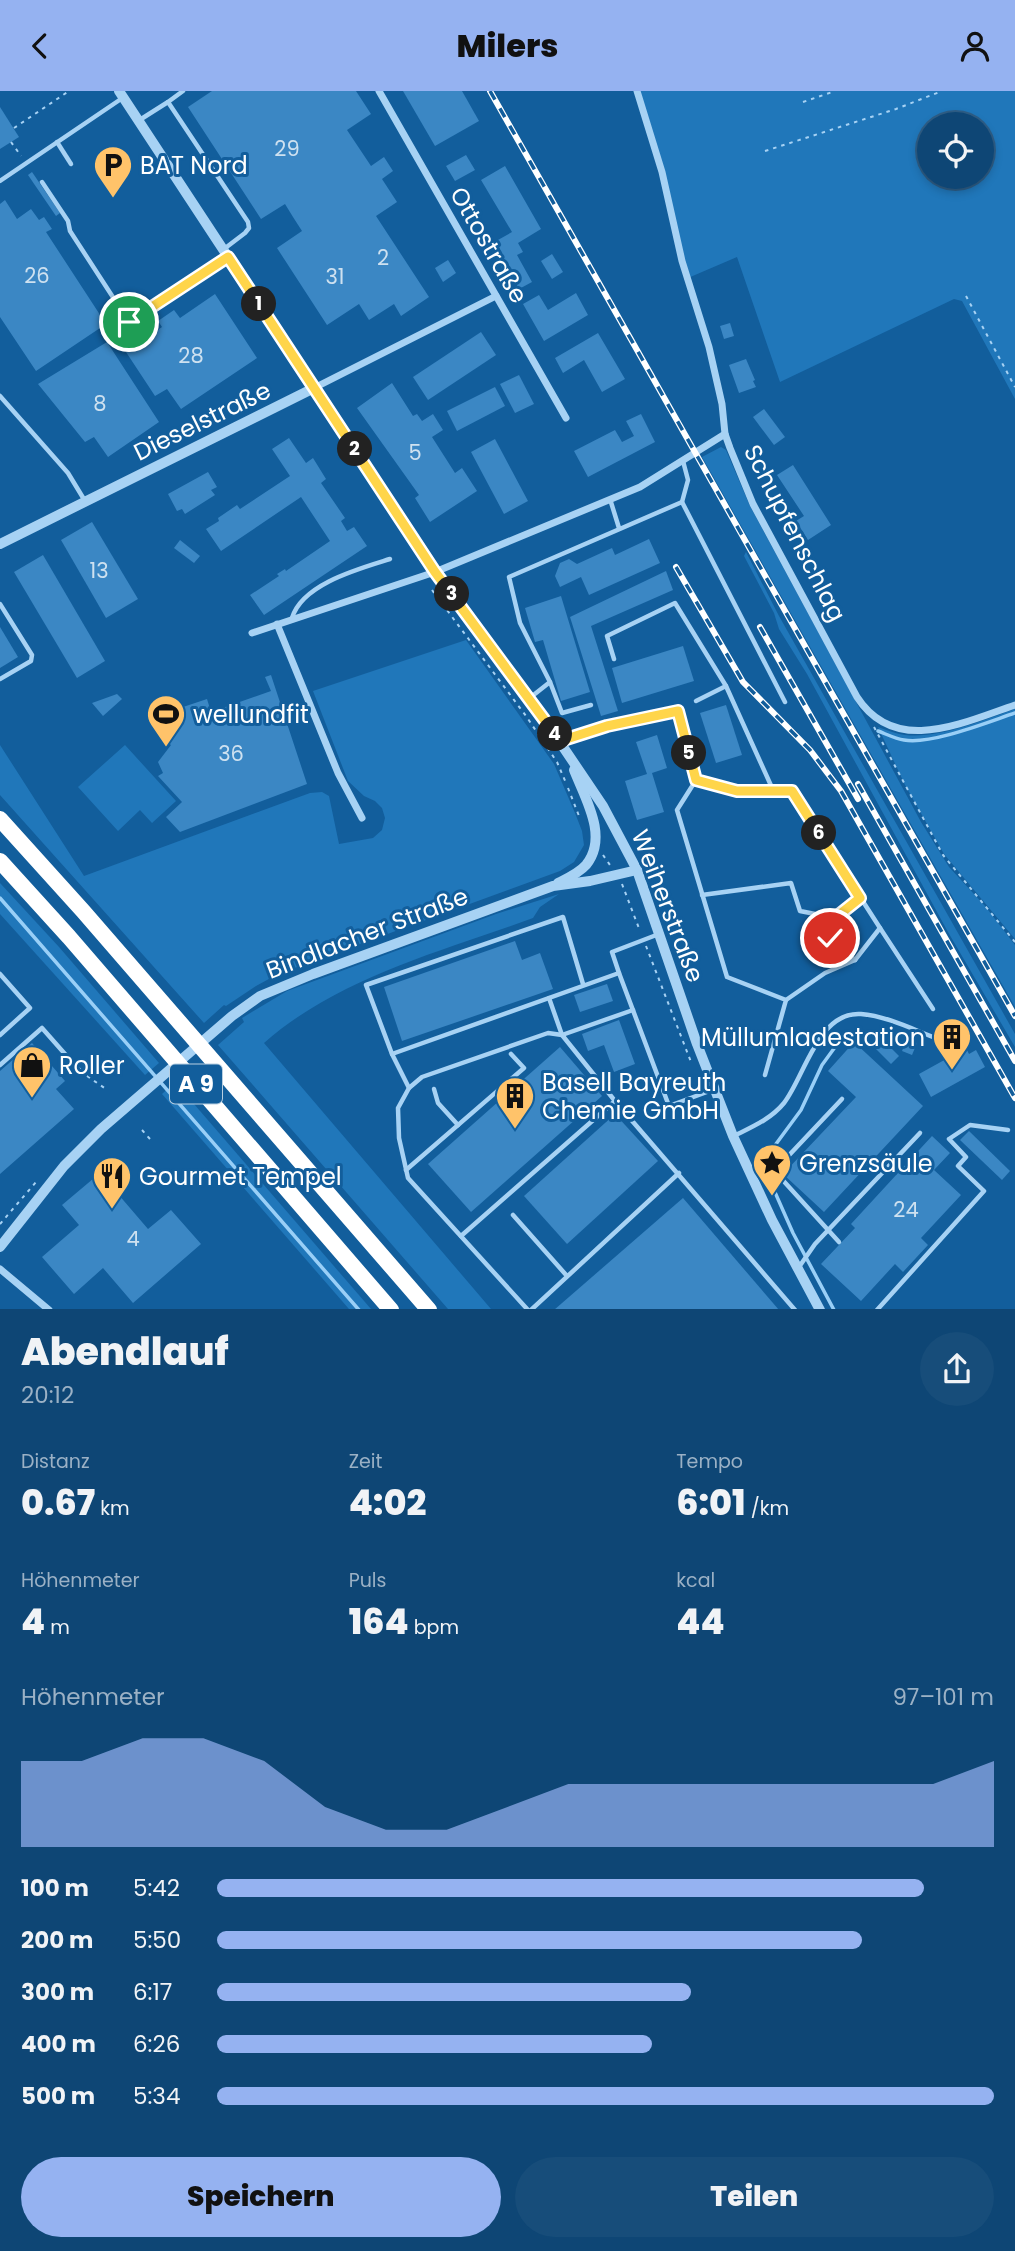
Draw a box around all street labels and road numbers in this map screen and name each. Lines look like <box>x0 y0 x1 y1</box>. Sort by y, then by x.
street label: Ottostraße <box>442 181 536 309</box>
street label: Dieselstraße <box>128 374 276 468</box>
street label: Schupfenschlag <box>736 439 854 627</box>
street label: Weiherstraße <box>624 825 712 987</box>
street label: Bindlacher Straße <box>261 879 473 987</box>
road number: A 9 <box>170 1065 222 1103</box>

